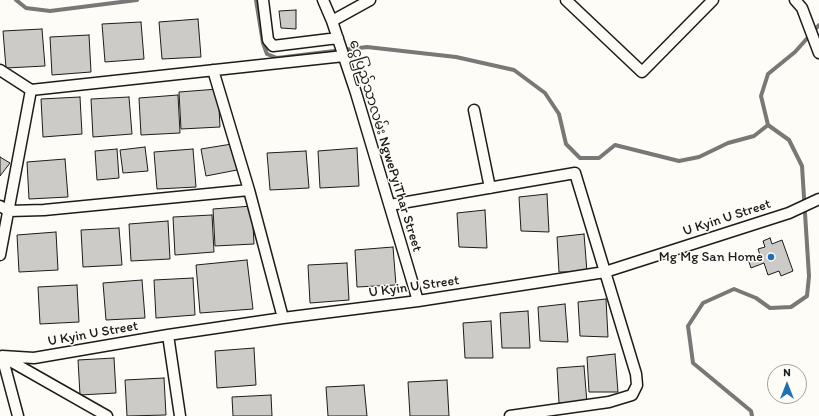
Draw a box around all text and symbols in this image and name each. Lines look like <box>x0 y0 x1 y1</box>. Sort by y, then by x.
street label: ငွေပြည်သာလမ်း NgwePyiThar Street <box>345 38 425 254</box>
street label: U Kyin U Street <box>681 196 773 240</box>
place label: Mg Mg San Home <box>659 249 763 265</box>
marker: Mg Mg San Home <box>766 252 776 262</box>
street label: U Kyin U Street <box>368 272 460 302</box>
street label: U Kyin U Street <box>47 318 139 350</box>
north arrow <box>767 364 807 404</box>
text: N <box>783 366 791 379</box>

